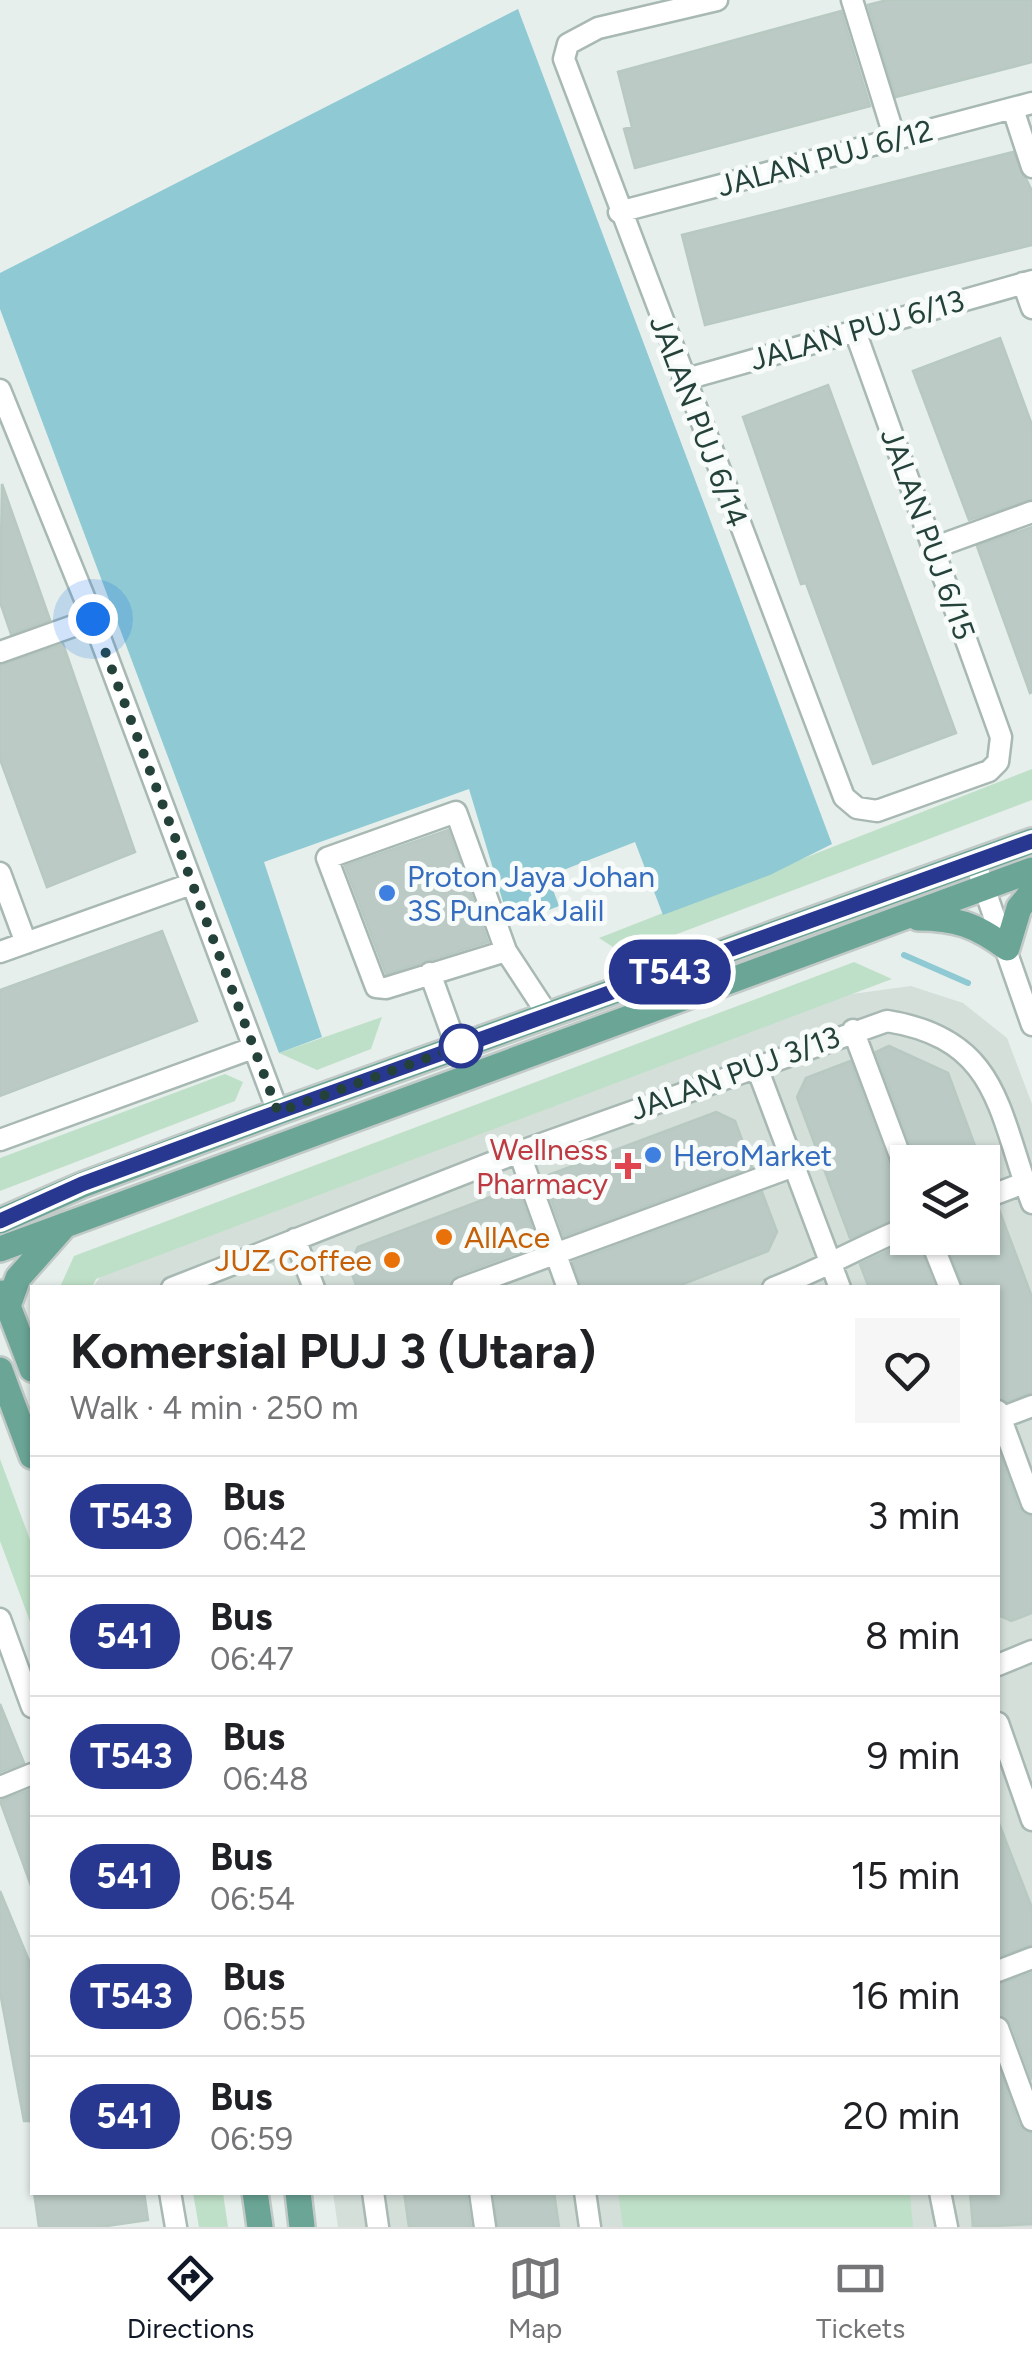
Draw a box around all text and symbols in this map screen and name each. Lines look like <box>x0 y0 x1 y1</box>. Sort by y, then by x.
street label: JALAN PUJ 6/12 <box>713 111 937 205</box>
street label: JALAN PUJ 6/13 <box>746 282 968 378</box>
street label: JALAN PUJ 6/14 <box>642 310 756 532</box>
street label: JALAN PUJ 6/15 <box>873 423 983 645</box>
your location <box>68 594 118 644</box>
place label: Proton Jaya Johan 3S Puncak Jalil <box>407 858 655 929</box>
marker: Proton Jaya Johan 3S Puncak Jalil <box>376 882 398 904</box>
line badge: T543 <box>600 940 740 1004</box>
text: T543 <box>629 951 711 993</box>
street label: JALAN PUJ 3/13 <box>625 1018 845 1128</box>
unlabelled marker <box>440 1025 482 1067</box>
place label: Wellness Pharmacy <box>476 1131 608 1202</box>
place label: HeroMarket <box>673 1137 832 1174</box>
marker: HeroMarket <box>642 1144 664 1166</box>
map controls <box>890 1145 1000 1255</box>
button: layers <box>890 1145 1000 1255</box>
marker: Wellness Pharmacy <box>617 1155 639 1177</box>
place label: AllAce <box>464 1219 550 1256</box>
marker: AllAce <box>433 1226 455 1248</box>
place label: JUZ Coffee <box>215 1242 372 1279</box>
marker: JUZ Coffee <box>381 1249 403 1271</box>
button: heart <box>855 1318 960 1423</box>
text: Komersial PUJ 3 (Utara) <box>70 1322 596 1380</box>
text: Walk · 4 min · 250 m <box>70 1389 358 1427</box>
text: Bus <box>222 1474 285 1520</box>
text: 3 min <box>868 1493 960 1539</box>
text: T543 <box>90 1495 172 1537</box>
text: 06:42 <box>222 1520 307 1558</box>
text: Bus <box>210 1594 273 1640</box>
text: 8 min <box>865 1613 960 1659</box>
text: 541 <box>96 1615 154 1657</box>
text: 06:47 <box>210 1640 294 1678</box>
text: Bus <box>222 1714 285 1760</box>
text: 9 min <box>867 1733 960 1779</box>
text: T543 <box>90 1735 172 1777</box>
text: 06:48 <box>222 1760 309 1798</box>
text: Bus <box>210 1834 273 1880</box>
text: 15 min <box>851 1853 960 1899</box>
text: 541 <box>96 1855 154 1897</box>
text: 06:54 <box>210 1880 295 1918</box>
text: Bus <box>222 1954 285 2000</box>
text: 16 min <box>851 1973 960 2019</box>
text: T543 <box>90 1975 172 2017</box>
text: 06:55 <box>222 2000 306 2038</box>
text: Bus <box>210 2074 273 2120</box>
text: 20 min <box>843 2093 960 2139</box>
text: 541 <box>96 2095 154 2137</box>
text: 06:59 <box>210 2120 293 2158</box>
tab: Directions <box>127 2251 254 2345</box>
tab: Map <box>508 2251 563 2345</box>
tab: Tickets <box>816 2251 905 2345</box>

